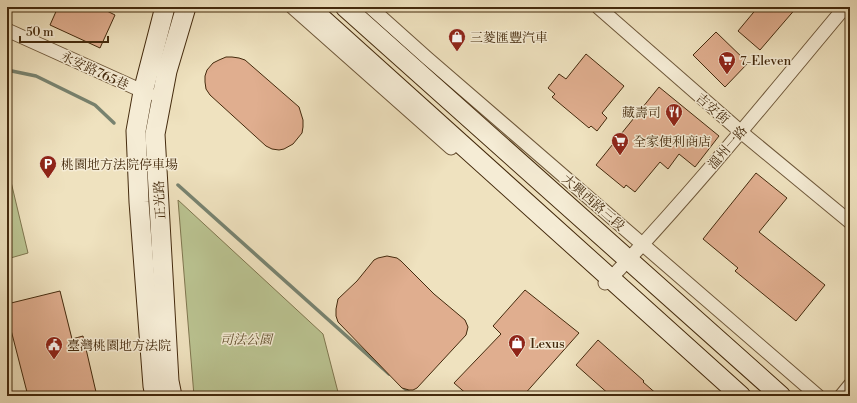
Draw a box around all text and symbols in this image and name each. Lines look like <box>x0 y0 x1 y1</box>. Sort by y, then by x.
scale bar <box>20 18 108 44</box>
text: 50 m <box>26 25 54 40</box>
shop icon: 三菱匯豐汽車 <box>447 27 467 52</box>
place label: 三菱匯豐汽車 <box>470 30 548 46</box>
street label: 永安路765巷 <box>58 48 131 94</box>
supermarket icon: 7-Eleven <box>717 50 737 75</box>
place label: 7-Eleven <box>740 53 791 69</box>
street label: 吉安街 <box>692 90 732 128</box>
restaurant icon: 藏壽司 <box>664 102 684 127</box>
place label: 藏壽司 <box>622 105 661 121</box>
street label: 溫州一路 <box>705 123 751 173</box>
supermarket icon: 全家便利商店 <box>610 131 630 156</box>
place label: 全家便利商店 <box>633 134 711 150</box>
parking icon: 桃園地方法院停車場 <box>38 154 58 179</box>
place label: 桃園地方法院停車場 <box>61 157 178 173</box>
street label: 大興西路三段 <box>559 171 628 234</box>
street label: 正光路 <box>151 180 169 220</box>
park label: 司法公園 <box>220 332 274 348</box>
shop icon: Lexus <box>507 333 527 358</box>
public building icon: 臺灣桃園地方法院 <box>44 335 64 360</box>
place label: Lexus <box>530 336 565 352</box>
place label: 臺灣桃園地方法院 <box>67 338 171 354</box>

